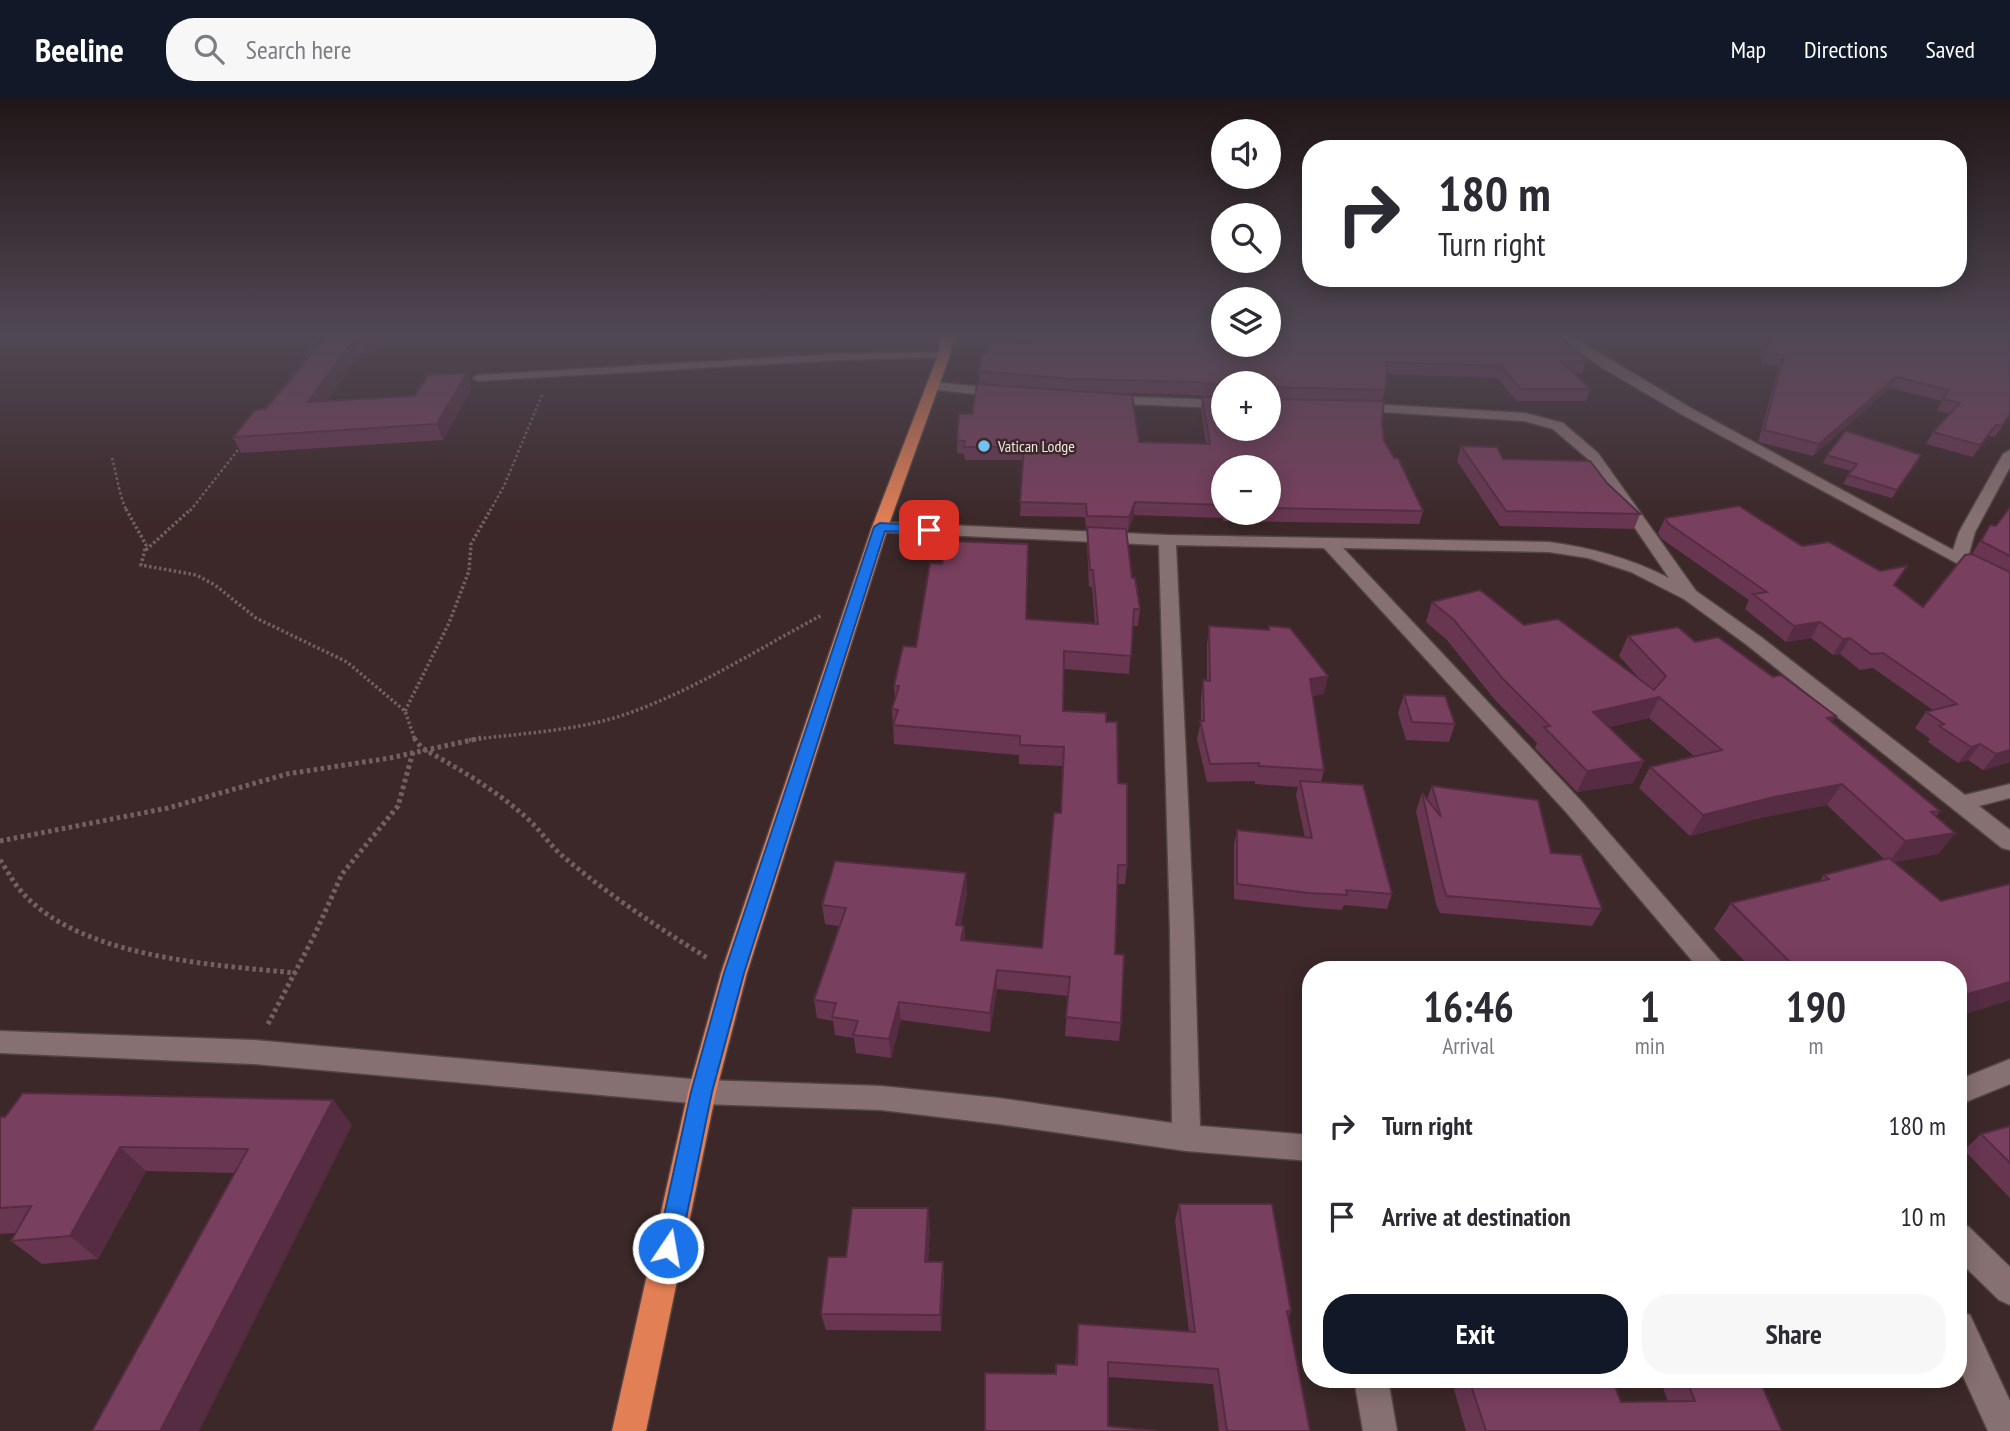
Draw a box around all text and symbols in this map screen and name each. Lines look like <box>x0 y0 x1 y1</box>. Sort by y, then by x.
search box <box>166 18 656 81</box>
text: Beeline <box>35 28 124 71</box>
icon: search <box>190 30 228 68</box>
text: Search here <box>246 33 351 66</box>
text: Map <box>1731 34 1766 65</box>
text: Directions <box>1804 34 1888 65</box>
text: Saved <box>1926 34 1975 65</box>
map controls <box>1211 119 1281 525</box>
button: sound <box>1211 119 1281 189</box>
text: 180 m <box>1438 161 1551 225</box>
icon: right <box>1323 168 1414 259</box>
button: search <box>1211 203 1281 273</box>
text: Turn right <box>1438 223 1546 265</box>
button: layers <box>1211 287 1281 357</box>
button: + <box>1211 371 1281 441</box>
place label: Vatican Lodge <box>997 436 1075 456</box>
marker: Vatican Lodge <box>976 438 992 454</box>
button: − <box>1211 455 1281 525</box>
pin <box>899 500 959 560</box>
icon: arrive <box>910 511 948 549</box>
text: 16:46 <box>1423 979 1514 1034</box>
text: 1 <box>1640 979 1660 1034</box>
text: 190 <box>1786 979 1846 1034</box>
text: Arrival <box>1442 1031 1494 1060</box>
text: min <box>1635 1031 1665 1060</box>
text: m <box>1808 1031 1823 1060</box>
icon: right <box>1323 1107 1361 1145</box>
text: Turn right <box>1382 1109 1473 1142</box>
text: 180 m <box>1888 1109 1946 1142</box>
icon: arrive <box>1323 1198 1361 1236</box>
text: Arrive at destination <box>1382 1200 1571 1233</box>
text: 10 m <box>1900 1200 1946 1233</box>
position arrow <box>631 1211 705 1285</box>
button: Exit <box>1323 1294 1628 1374</box>
button: Share <box>1642 1294 1946 1374</box>

